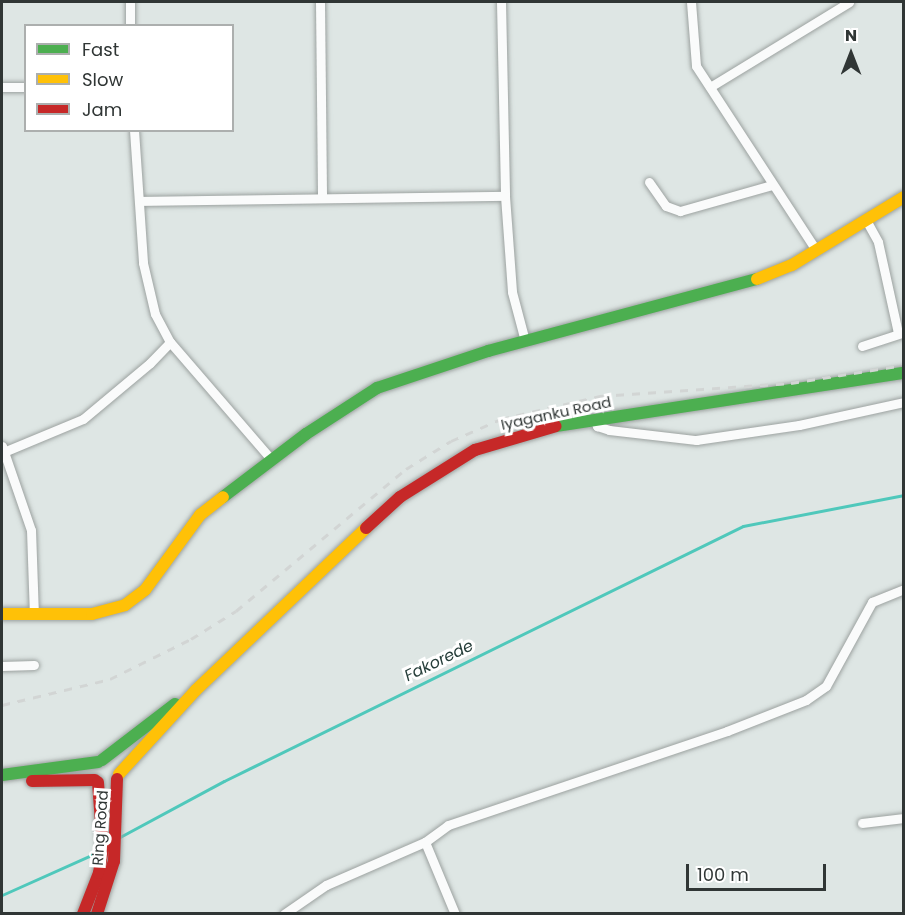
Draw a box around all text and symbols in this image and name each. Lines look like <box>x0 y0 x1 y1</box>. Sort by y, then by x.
legend <box>24 24 234 132</box>
north arrow <box>821 24 881 84</box>
text: N <box>845 24 857 47</box>
text: Fast <box>82 37 119 62</box>
text: Slow <box>82 67 123 92</box>
text: Jam <box>82 97 122 122</box>
street label: Iyaganku Road <box>499 393 613 433</box>
water label: Fakorede <box>402 636 476 686</box>
street label: Ring Road <box>88 790 112 866</box>
scale bar <box>689 852 828 890</box>
text: 100 m <box>697 862 749 887</box>

